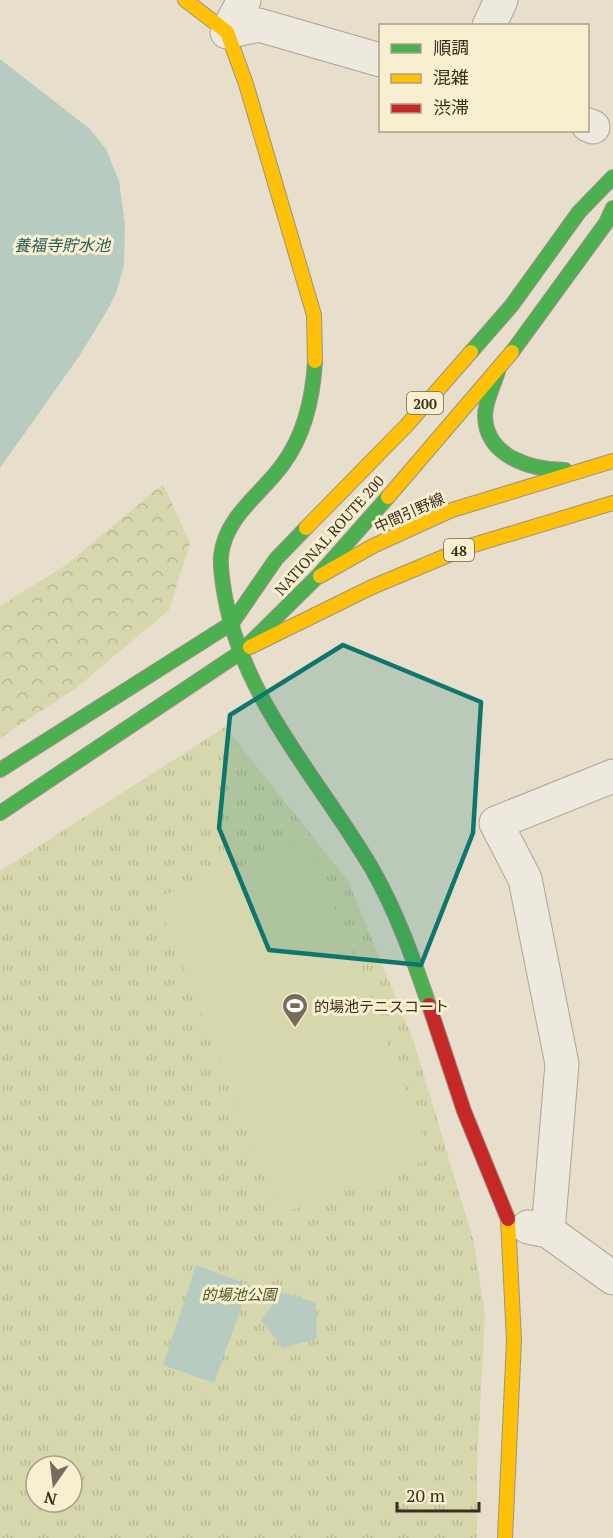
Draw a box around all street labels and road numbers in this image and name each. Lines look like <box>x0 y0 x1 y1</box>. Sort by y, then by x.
road number: 200 <box>407 392 443 414</box>
street label: NATIONAL ROUTE 200 <box>270 471 388 599</box>
street label: 中間引野線 <box>371 488 447 536</box>
road number: 48 <box>444 539 474 561</box>

